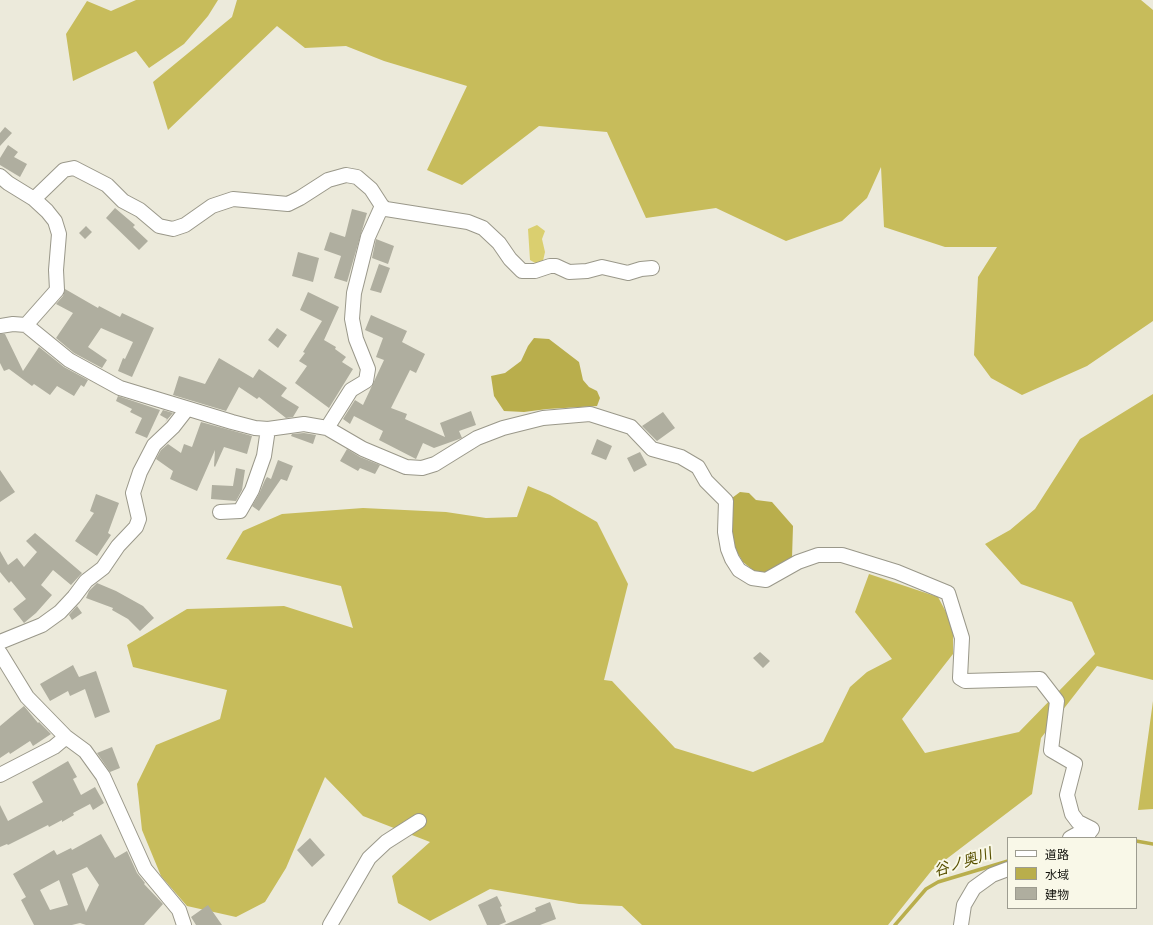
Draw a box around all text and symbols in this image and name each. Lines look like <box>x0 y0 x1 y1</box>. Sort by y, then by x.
legend <box>1007 837 1137 909</box>
water label: 谷ノ奥川 <box>932 845 994 881</box>
text: 道路 <box>1045 848 1069 862</box>
text: 水域 <box>1045 868 1069 882</box>
text: 建物 <box>1045 888 1069 902</box>

